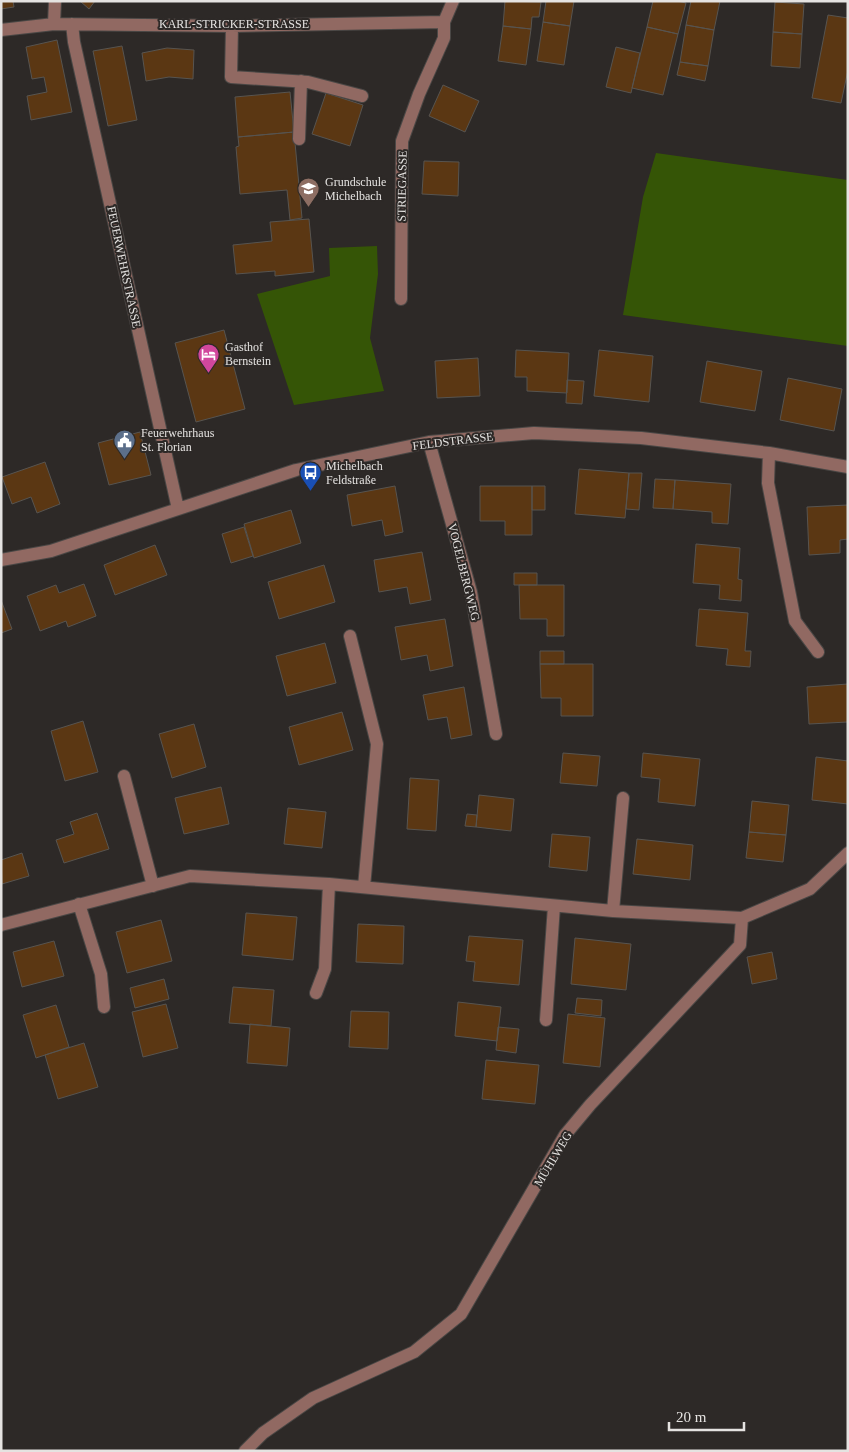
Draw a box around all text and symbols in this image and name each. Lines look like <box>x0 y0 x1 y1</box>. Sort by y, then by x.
street label: KARL-STRICKER-STRASSE <box>159 17 309 31</box>
street label: STRIEGASSE <box>394 150 410 222</box>
place label: Grundschule Michelbach <box>325 175 386 203</box>
school or university icon: Grundschule Michelbach <box>297 177 321 208</box>
street label: FEUERWEHRSTRASSE <box>104 205 144 329</box>
place label: Gasthof Bernstein <box>225 340 271 368</box>
hotel icon: Gasthof Bernstein <box>197 342 221 373</box>
place label: Feuerwehrhaus St. Florian <box>141 426 215 454</box>
public building icon: Feuerwehrhaus St. Florian <box>113 428 137 459</box>
street label: FELDSTRASSE <box>412 429 494 453</box>
place label: Michelbach Feldstraße <box>326 459 383 487</box>
bus stop icon: Michelbach Feldstraße <box>298 461 322 492</box>
street label: VOGELBERGWEG <box>445 522 483 623</box>
street label: MÜHLWEG <box>531 1129 575 1189</box>
scale bar <box>669 1400 744 1432</box>
text: 20 m <box>676 1409 707 1425</box>

